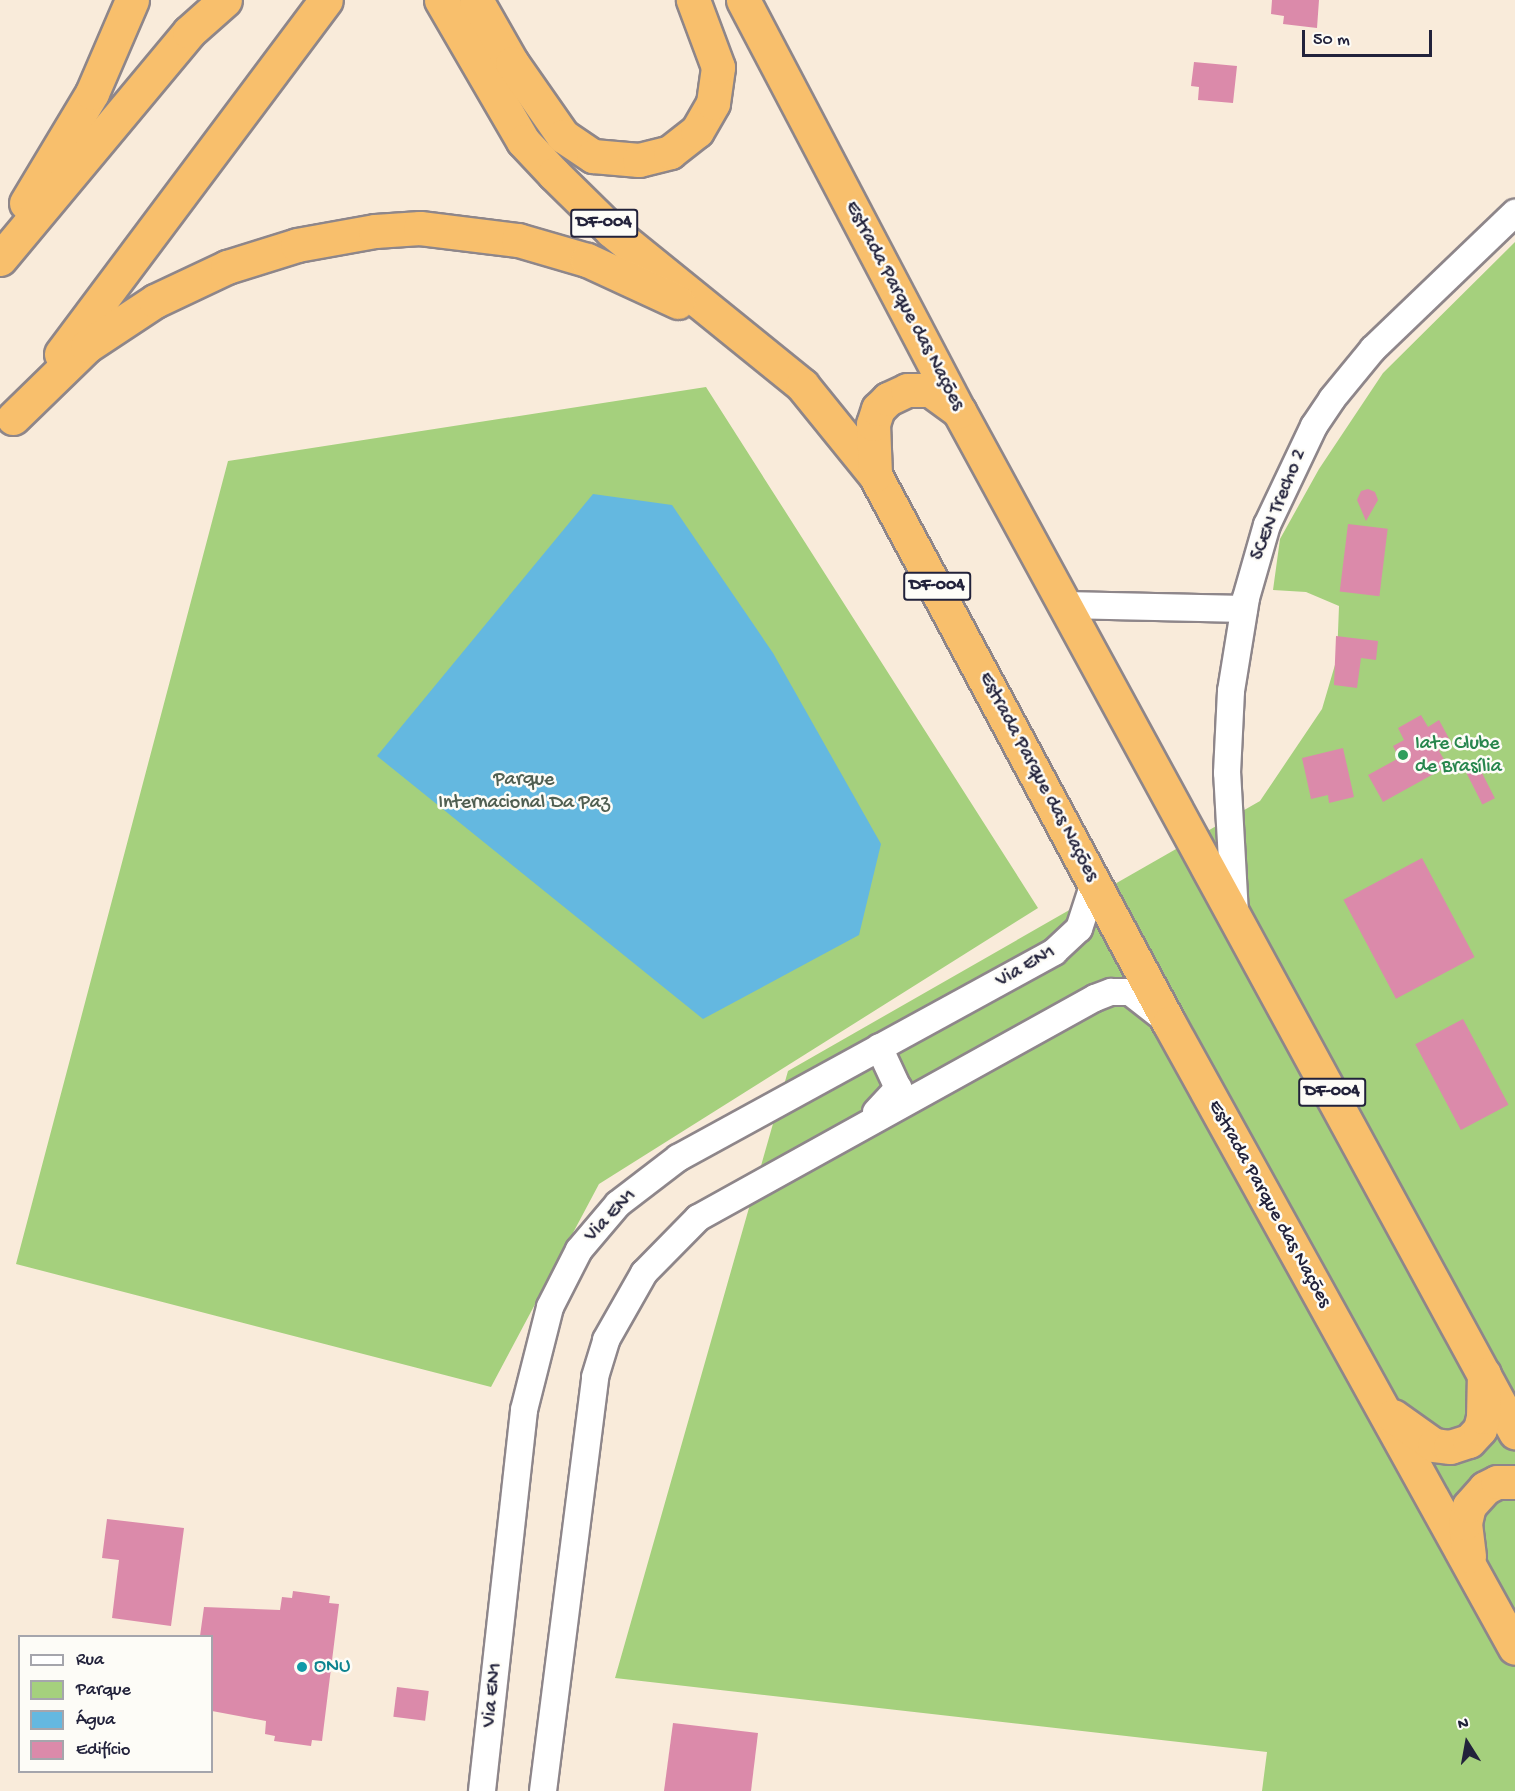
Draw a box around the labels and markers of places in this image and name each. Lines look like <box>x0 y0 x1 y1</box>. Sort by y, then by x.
place label: Iate Clube de Brasília <box>1415 732 1502 779</box>
marker: Iate Clube de Brasília <box>1396 748 1410 762</box>
place label: ONU <box>314 1655 351 1679</box>
marker: ONU <box>295 1660 309 1674</box>

